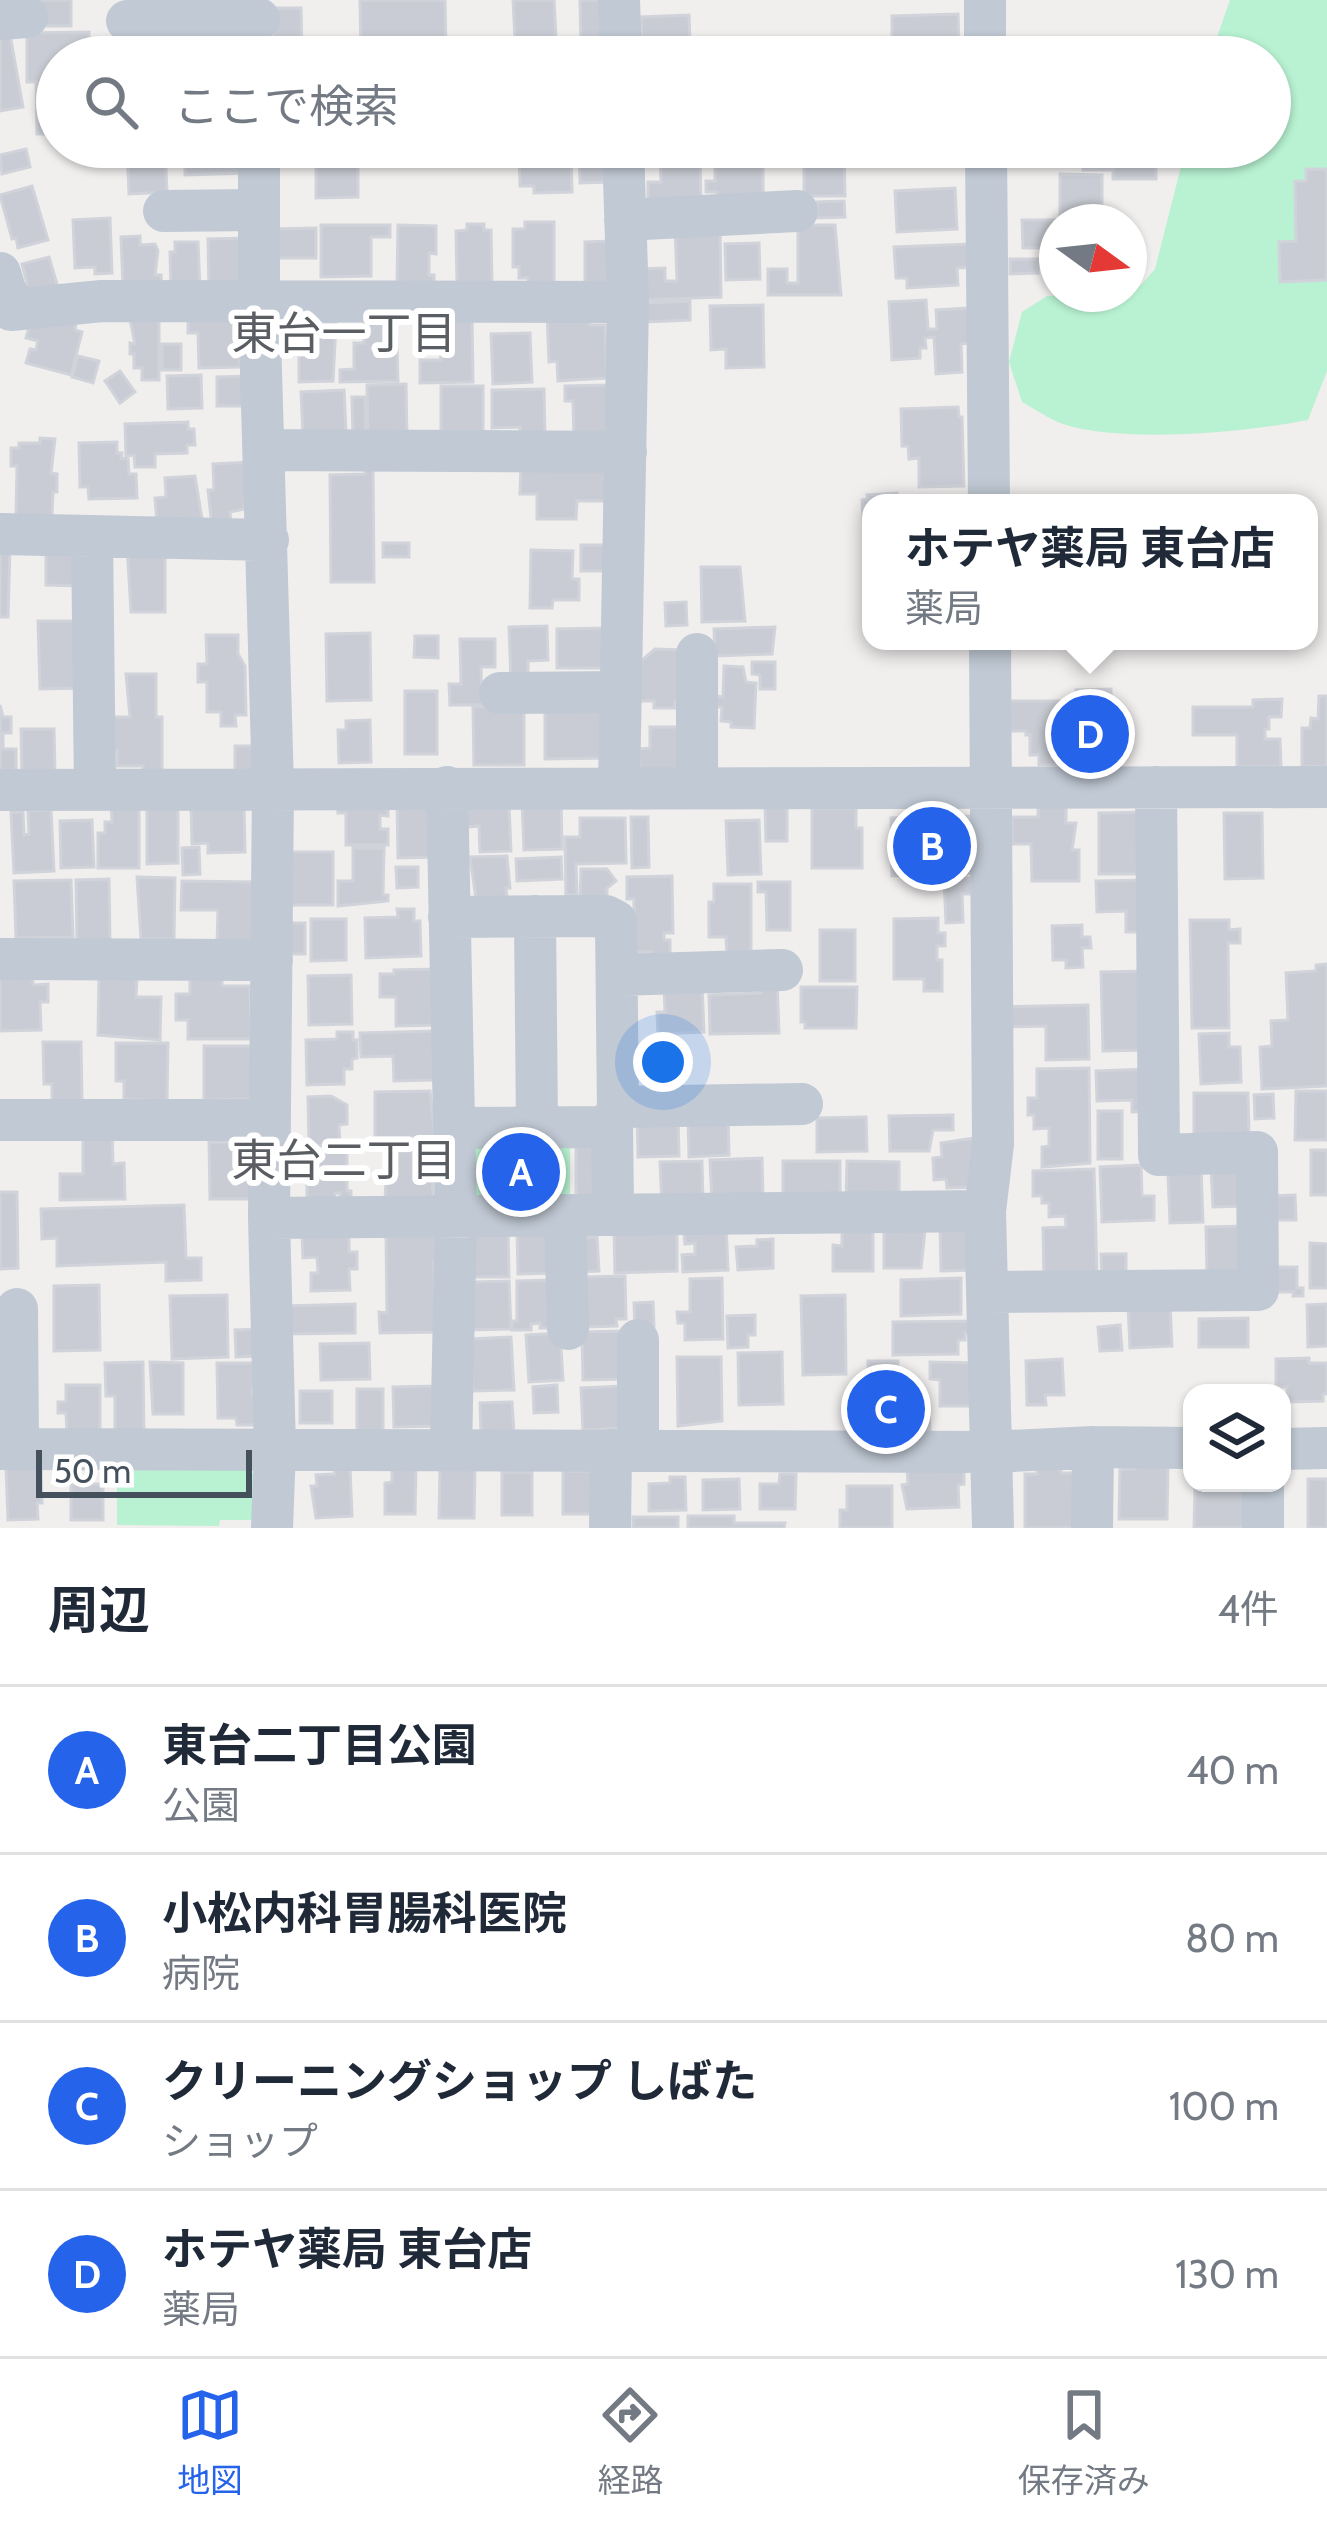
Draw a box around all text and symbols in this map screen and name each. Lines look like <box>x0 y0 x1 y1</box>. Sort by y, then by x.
search box <box>36 36 1291 168</box>
icon: search <box>78 69 144 135</box>
text: ここで検索 <box>174 79 399 133</box>
north arrow <box>1039 204 1147 312</box>
district label: 東台一丁目 <box>231 306 457 360</box>
popup <box>862 494 1318 650</box>
text: ホテヤ薬局 東台店 <box>905 521 1275 575</box>
text: 薬局 <box>905 584 983 632</box>
pin: D <box>1051 689 1129 779</box>
pin: B <box>893 801 971 891</box>
your location <box>633 1032 693 1092</box>
pin: A <box>482 1127 560 1217</box>
district label: 東台二丁目 <box>231 1133 457 1187</box>
pin: C <box>847 1364 925 1454</box>
map controls <box>1183 1384 1291 1492</box>
button: layers <box>1183 1384 1291 1492</box>
scale bar <box>36 1444 252 1497</box>
text: 50 m <box>54 1451 131 1491</box>
text: 周辺 <box>48 1579 150 1641</box>
text: 4件 <box>1217 1585 1279 1633</box>
text: 東台二丁目公園 <box>162 1718 477 1772</box>
text: A <box>75 1746 99 1794</box>
text: 40 m <box>1186 1746 1279 1794</box>
text: 公園 <box>162 1781 240 1829</box>
text: 小松内科胃腸科医院 <box>162 1886 567 1940</box>
text: B <box>75 1914 99 1962</box>
text: 80 m <box>1185 1914 1279 1962</box>
text: 病院 <box>162 1949 240 1997</box>
text: クリーニングショップ しばた <box>162 2054 757 2108</box>
text: C <box>75 2082 99 2130</box>
text: 100 m <box>1169 2082 1279 2130</box>
text: ショップ <box>162 2117 318 2165</box>
text: ホテヤ薬局 東台店 <box>162 2222 532 2276</box>
text: D <box>73 2250 101 2298</box>
text: 130 m <box>1175 2250 1279 2298</box>
text: 薬局 <box>162 2285 240 2333</box>
tab: 地図 <box>177 2382 243 2502</box>
tab: 経路 <box>597 2382 663 2502</box>
tab: 保存済み <box>1018 2382 1150 2502</box>

